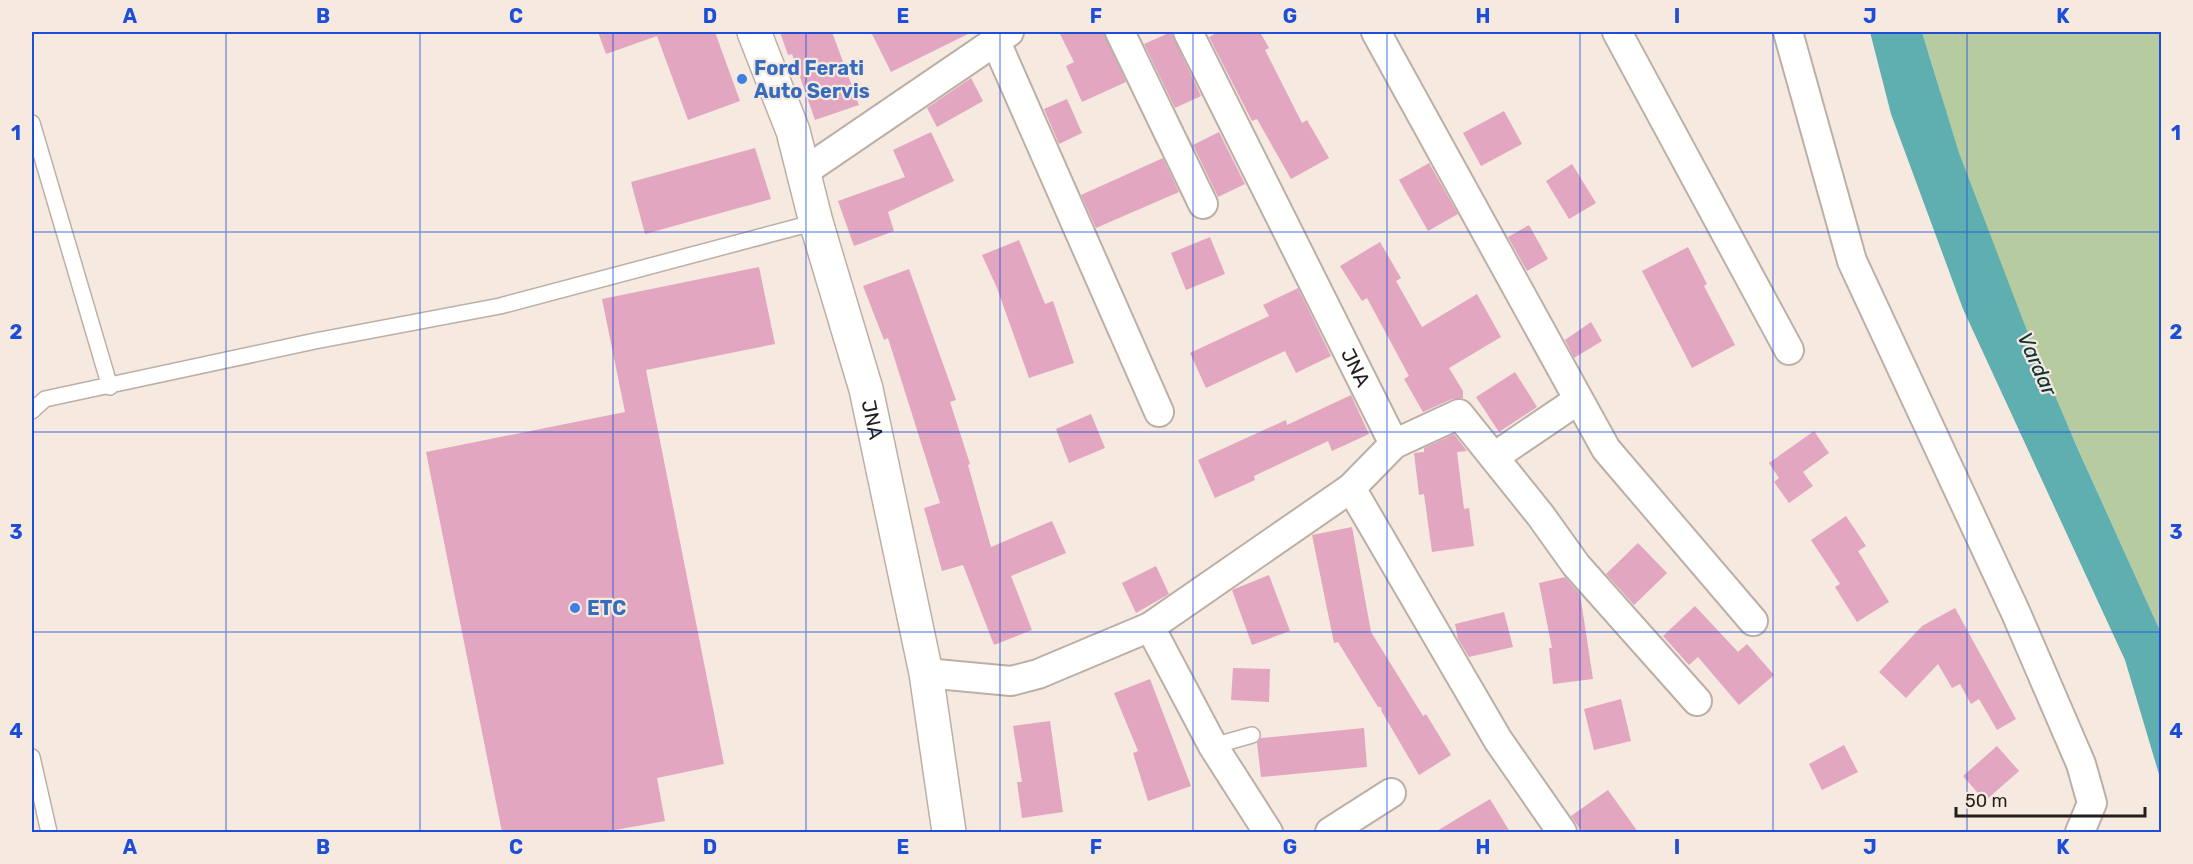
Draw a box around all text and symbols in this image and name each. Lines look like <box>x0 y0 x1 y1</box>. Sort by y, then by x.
text: A <box>123 4 138 28</box>
text: B <box>316 4 330 28</box>
text: C <box>509 4 523 28</box>
text: D <box>703 4 717 28</box>
text: E <box>897 4 909 28</box>
text: F <box>1090 4 1102 28</box>
text: G <box>1283 4 1297 28</box>
text: H <box>1476 4 1490 28</box>
text: I <box>1674 4 1680 28</box>
text: J <box>1863 4 1877 28</box>
text: K <box>2056 4 2070 28</box>
place label: Ford Ferati Auto Servis <box>754 56 870 103</box>
marker: Ford Ferati Auto Servis <box>735 72 749 86</box>
text: 1 <box>11 121 21 145</box>
text: 1 <box>2171 121 2181 145</box>
text: 2 <box>10 320 23 344</box>
text: 2 <box>2170 320 2183 344</box>
water label: Vardar <box>2012 328 2063 400</box>
street label: JNA <box>1336 344 1375 391</box>
street label: JNA <box>857 398 888 442</box>
text: 3 <box>9 520 23 544</box>
text: 3 <box>2169 520 2183 544</box>
place label: ETC <box>587 596 626 620</box>
marker: ETC <box>568 601 582 615</box>
text: 4 <box>9 719 23 743</box>
text: 4 <box>2169 719 2183 743</box>
scale bar <box>1956 780 2145 818</box>
text: 50 m <box>1965 790 2008 812</box>
text: A <box>123 835 138 859</box>
text: B <box>316 835 330 859</box>
text: C <box>509 835 523 859</box>
text: D <box>703 835 717 859</box>
text: E <box>897 835 909 859</box>
text: F <box>1090 835 1102 859</box>
text: G <box>1283 835 1297 859</box>
text: H <box>1476 835 1490 859</box>
text: I <box>1674 835 1680 859</box>
text: J <box>1863 835 1877 859</box>
text: K <box>2056 835 2070 859</box>

